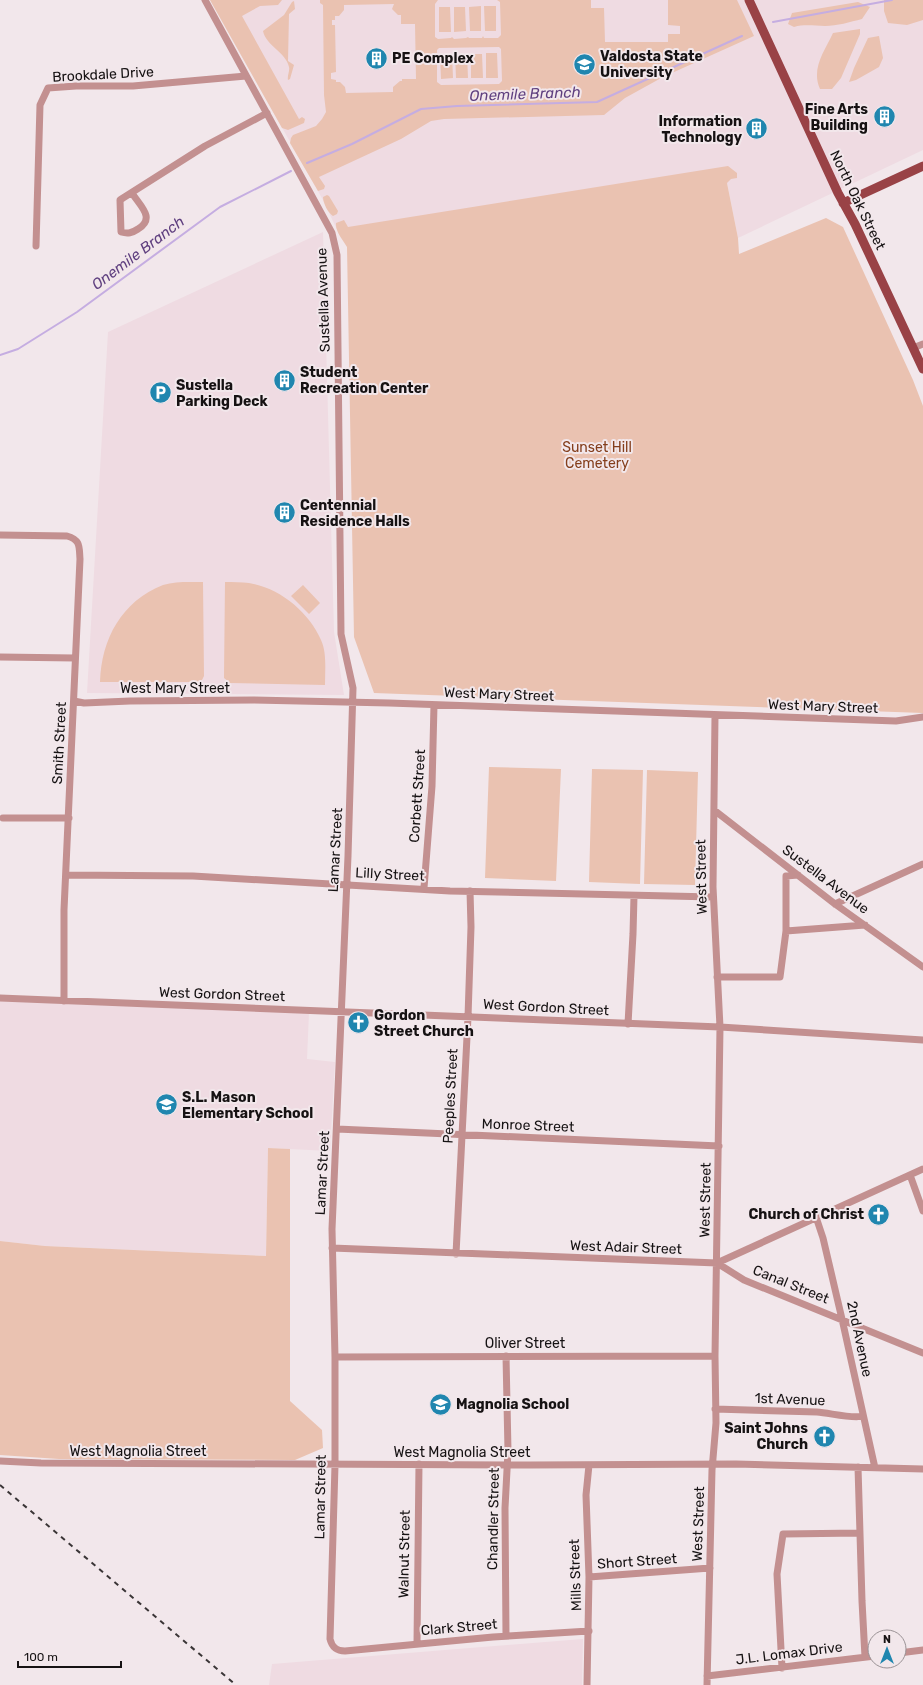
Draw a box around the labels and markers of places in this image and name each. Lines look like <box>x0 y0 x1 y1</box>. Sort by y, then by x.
building icon: PE Complex <box>363 45 389 71</box>
place label: Valdosta State University <box>600 48 703 81</box>
place label: PE Complex <box>392 50 475 67</box>
school or university icon: Valdosta State University <box>571 51 597 77</box>
place label: Fine Arts Building <box>805 101 868 134</box>
building icon: Fine Arts Building <box>871 104 897 130</box>
place label: Information Technology <box>658 113 743 146</box>
building icon: Information Technology <box>744 116 770 142</box>
place label: Student Recreation Center <box>300 364 429 397</box>
building icon: Student Recreation Center <box>272 367 298 393</box>
place label: Sustella Parking Deck <box>176 377 269 410</box>
parking icon: Sustella Parking Deck <box>148 380 174 406</box>
place label: Centennial Residence Halls <box>300 497 410 530</box>
building icon: Centennial Residence Halls <box>271 500 297 526</box>
place label: Gordon Street Church <box>374 1007 474 1040</box>
church icon: Gordon Street Church <box>345 1010 371 1036</box>
place label: S.L. Mason Elementary School <box>182 1089 313 1122</box>
school or university icon: S.L. Mason Elementary School <box>153 1092 179 1118</box>
church icon: Church of Christ <box>866 1201 892 1227</box>
place label: Church of Christ <box>749 1206 864 1223</box>
school or university icon: Magnolia School <box>427 1391 453 1417</box>
place label: Magnolia School <box>456 1396 569 1413</box>
place label: Saint Johns Church <box>724 1420 808 1453</box>
church icon: Saint Johns Church <box>811 1423 837 1449</box>

